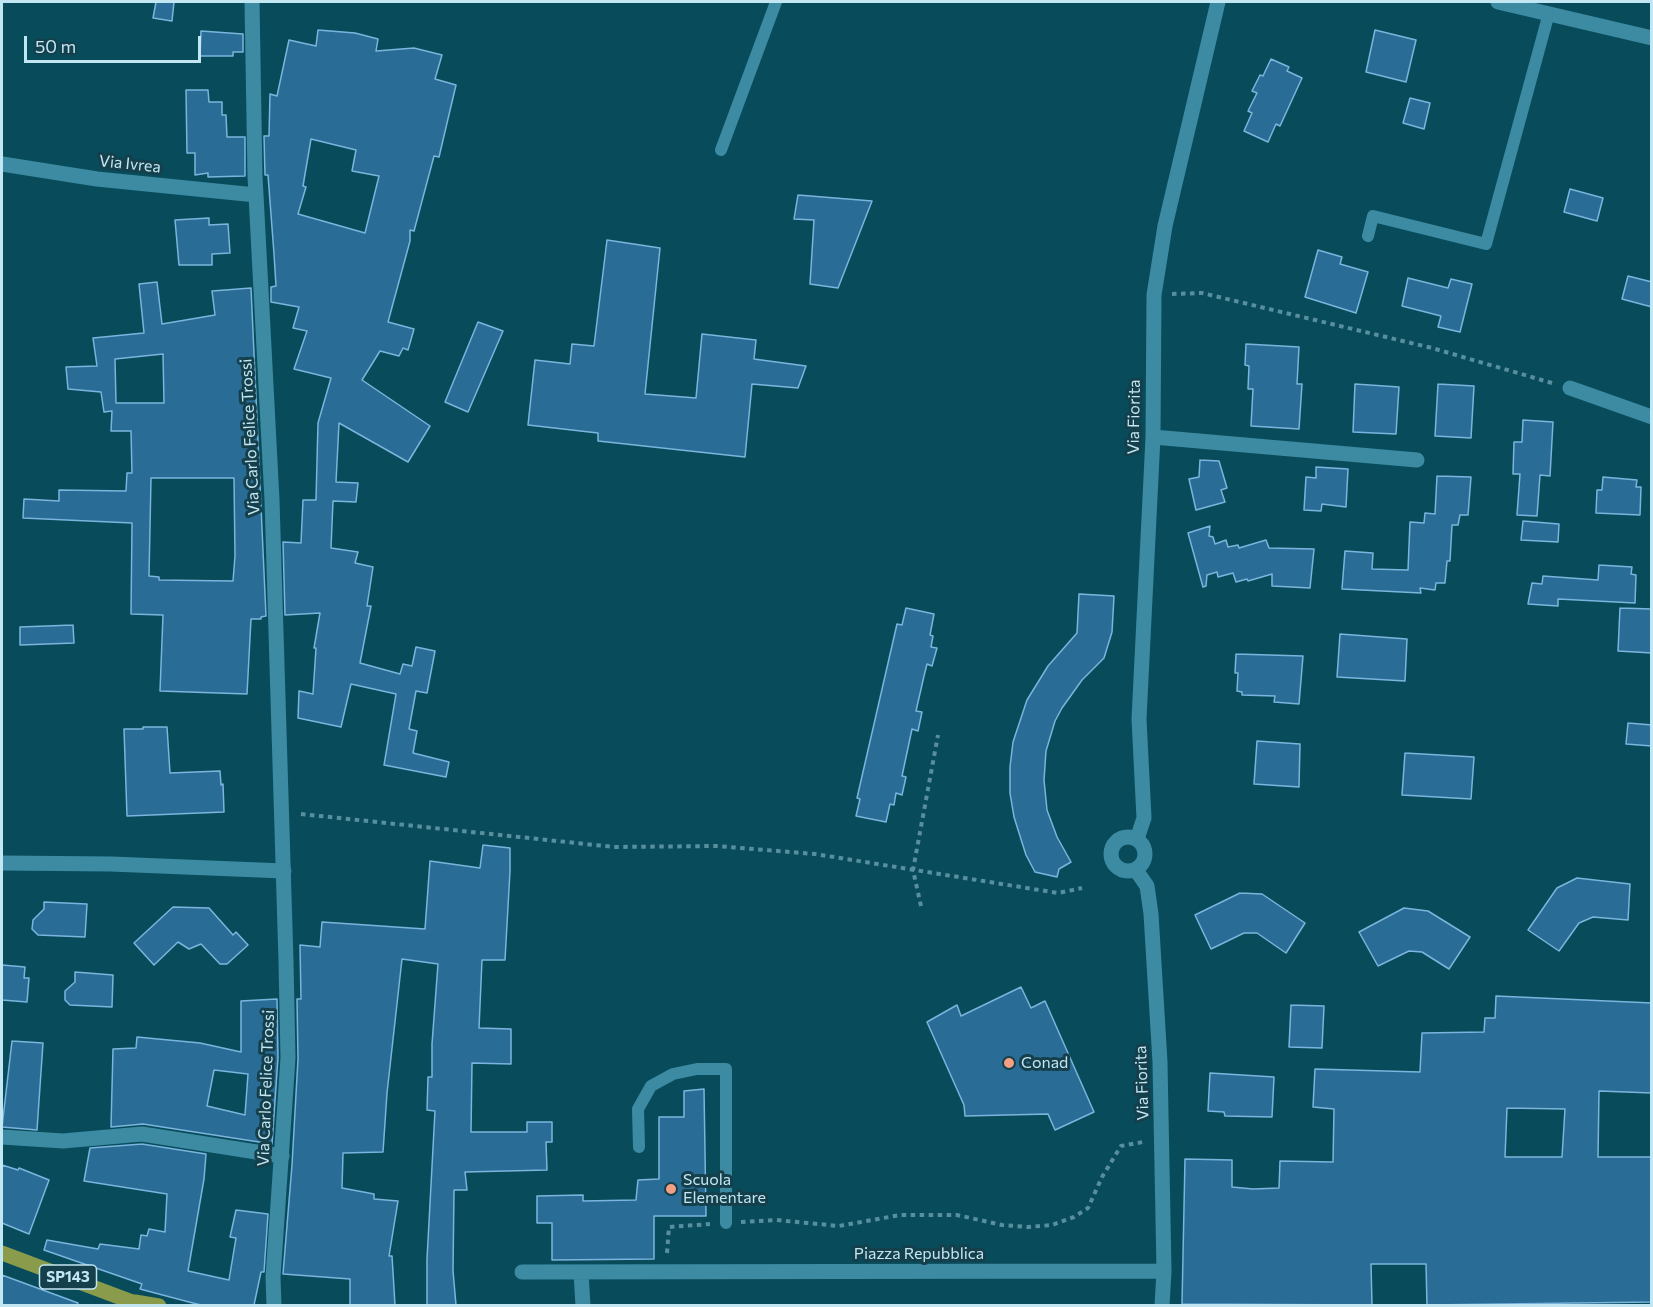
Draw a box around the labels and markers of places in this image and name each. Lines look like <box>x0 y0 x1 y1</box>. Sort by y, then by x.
place label: Conad <box>1021 1053 1068 1073</box>
marker: Conad <box>1002 1056 1016 1070</box>
place label: Scuola Elementare <box>683 1170 766 1208</box>
marker: Scuola Elementare <box>664 1182 678 1196</box>

